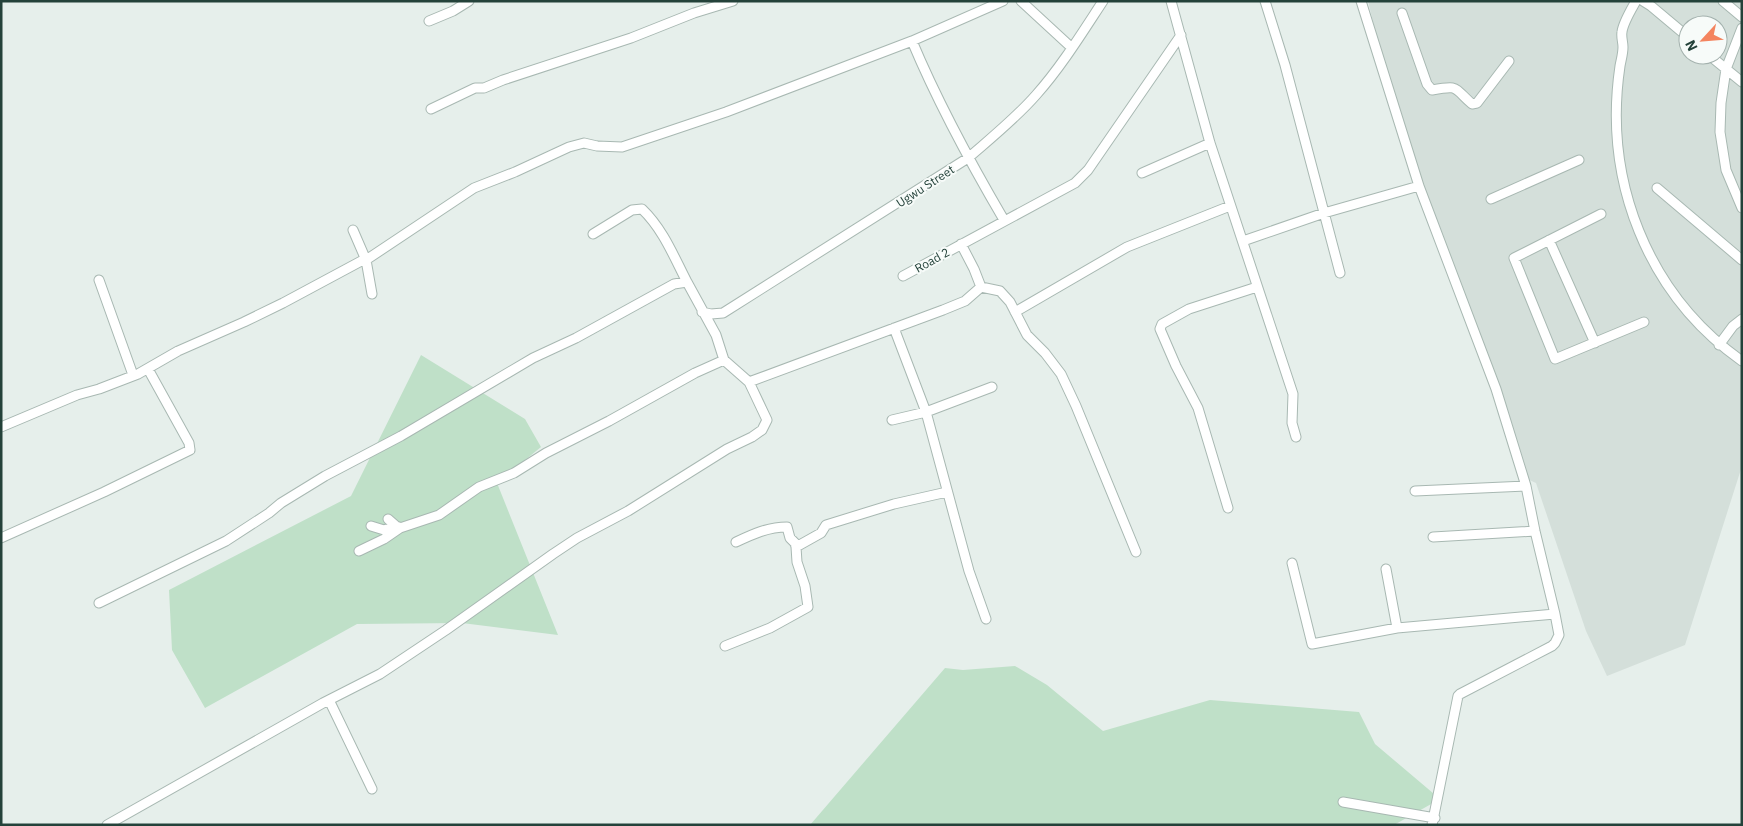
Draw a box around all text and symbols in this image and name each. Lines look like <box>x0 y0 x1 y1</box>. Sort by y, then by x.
north arrow <box>1678 15 1728 65</box>
text: N <box>1681 37 1702 54</box>
street label: Ugwu Street <box>893 162 957 210</box>
street label: Road 2 <box>912 244 952 276</box>

